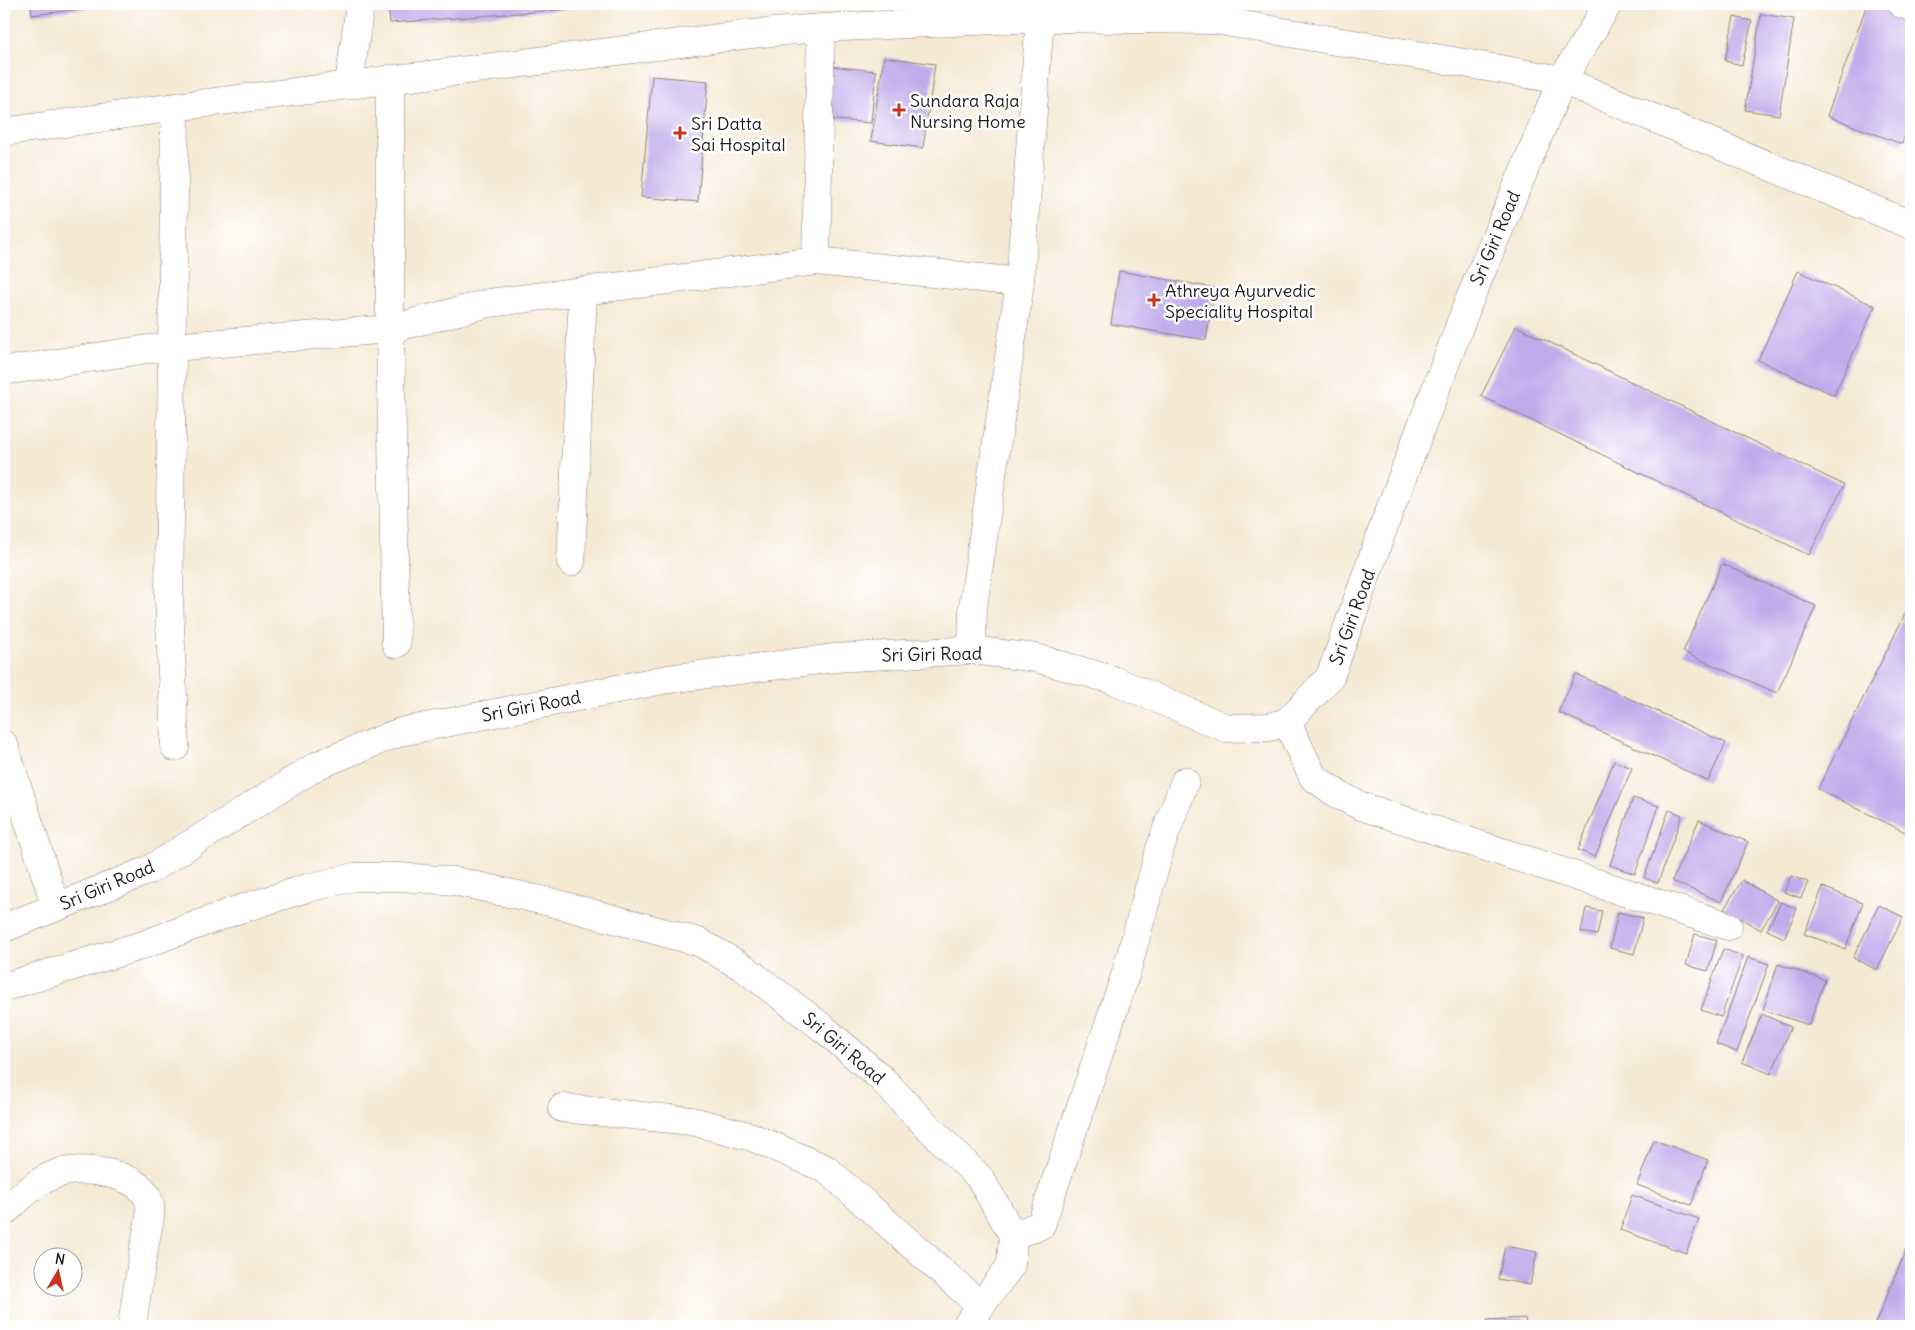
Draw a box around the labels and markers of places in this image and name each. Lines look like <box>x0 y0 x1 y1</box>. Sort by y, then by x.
place label: Sundara Raja Nursing Home <box>910 89 1026 133</box>
marker: Sundara Raja Nursing Home <box>892 103 906 117</box>
place label: Sri Datta Sai Hospital <box>691 112 786 156</box>
marker: Sri Datta Sai Hospital <box>673 126 687 140</box>
place label: Athreya Ayurvedic Speciality Hospital <box>1165 279 1316 323</box>
marker: Athreya Ayurvedic Speciality Hospital <box>1147 293 1161 307</box>

